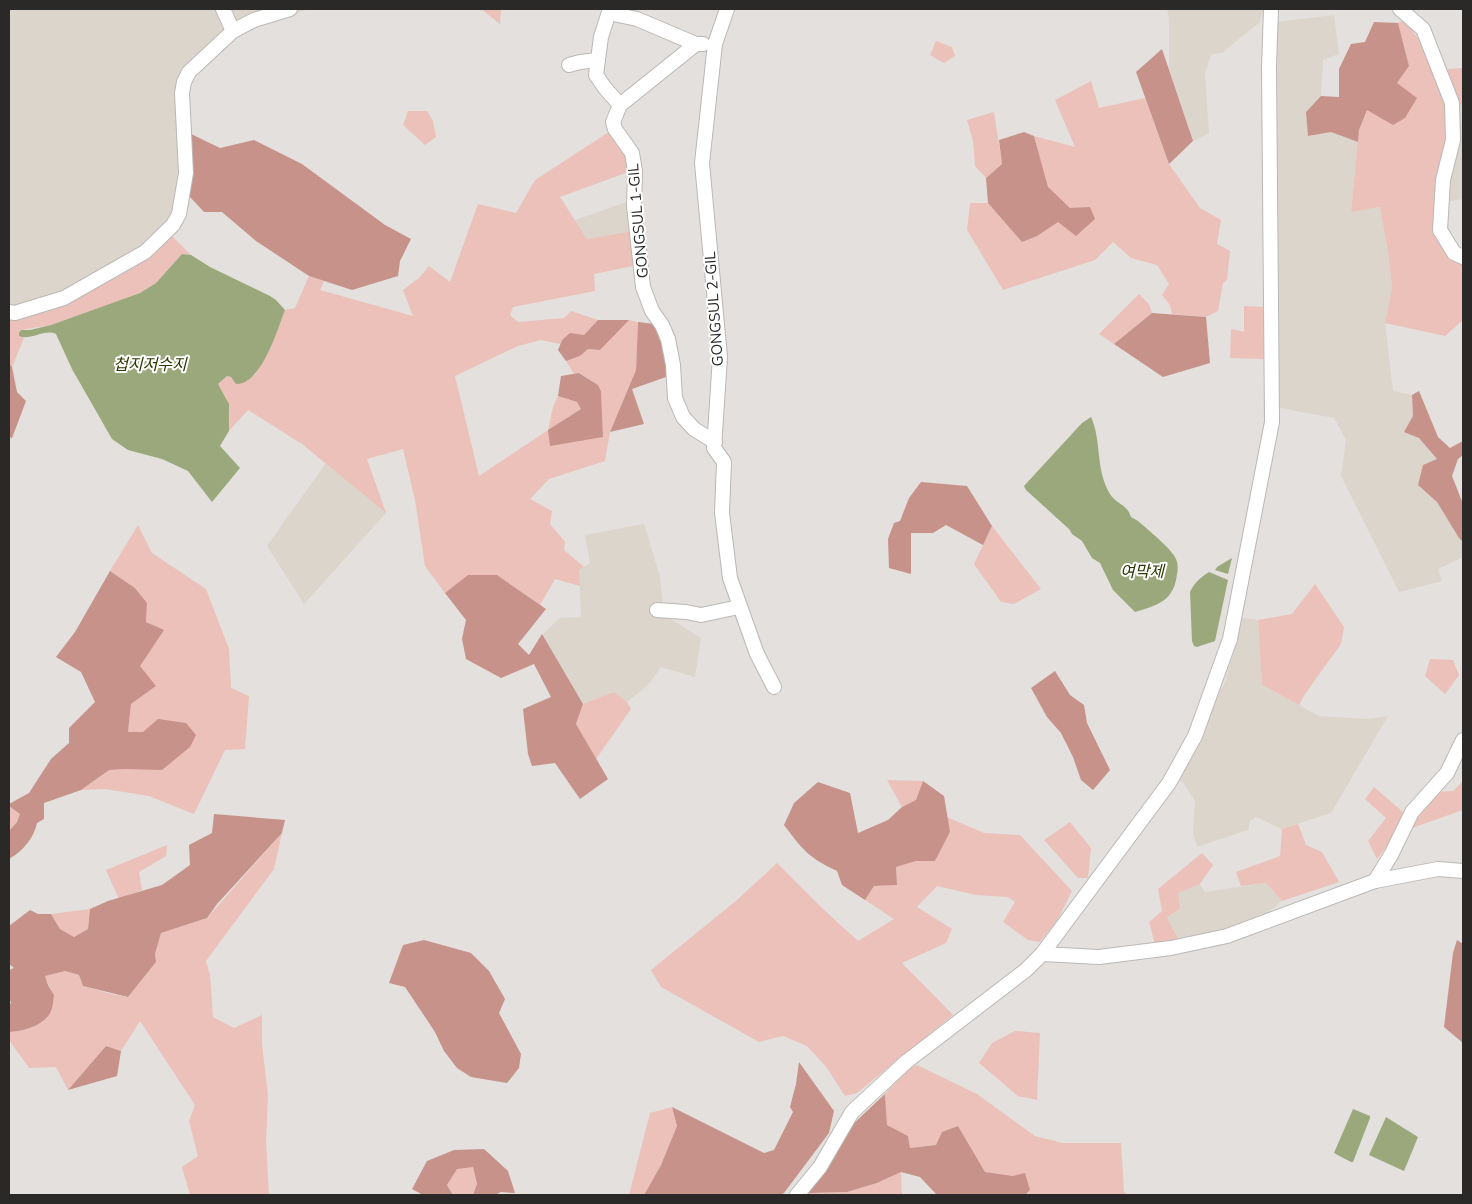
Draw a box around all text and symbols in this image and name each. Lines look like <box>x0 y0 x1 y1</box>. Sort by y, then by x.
street label: GONGSUL 1-GIL <box>623 163 653 279</box>
street label: GONGSUL 2-GIL <box>700 251 728 367</box>
water label: 첩지저수지 <box>113 354 188 376</box>
water label: 여막제 <box>1120 561 1166 583</box>

